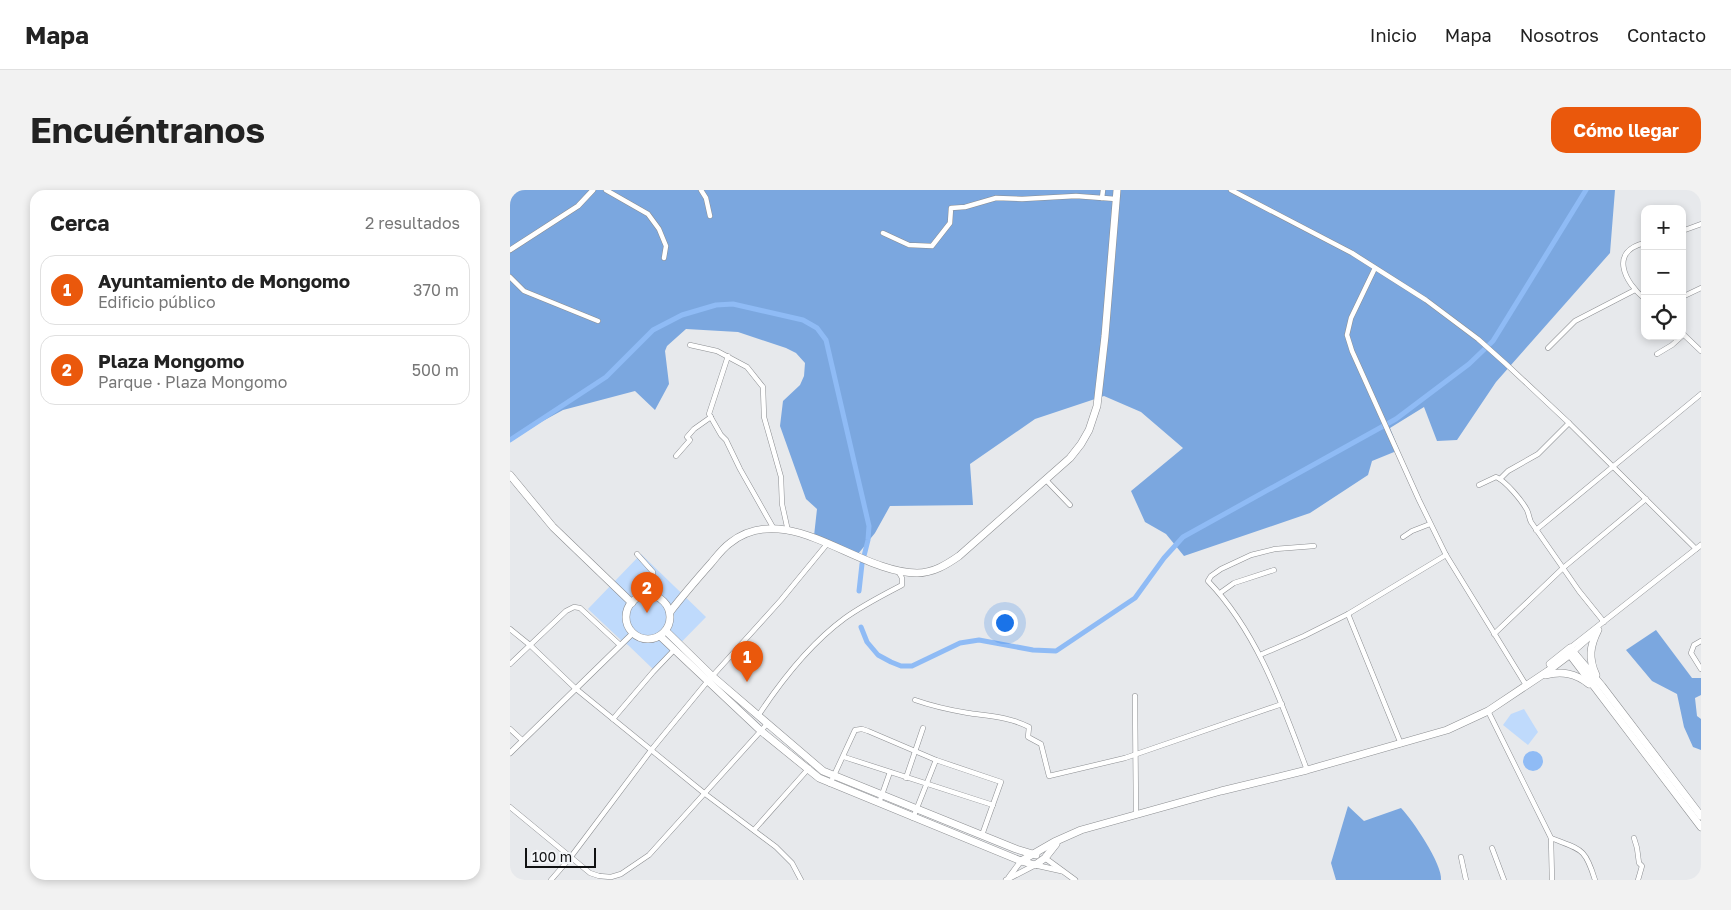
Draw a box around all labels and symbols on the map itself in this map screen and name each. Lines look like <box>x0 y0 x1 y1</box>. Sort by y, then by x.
pin: 2 <box>631 572 663 613</box>
your location <box>992 610 1018 636</box>
pin: 1 <box>731 641 763 682</box>
scale bar <box>525 845 596 868</box>

